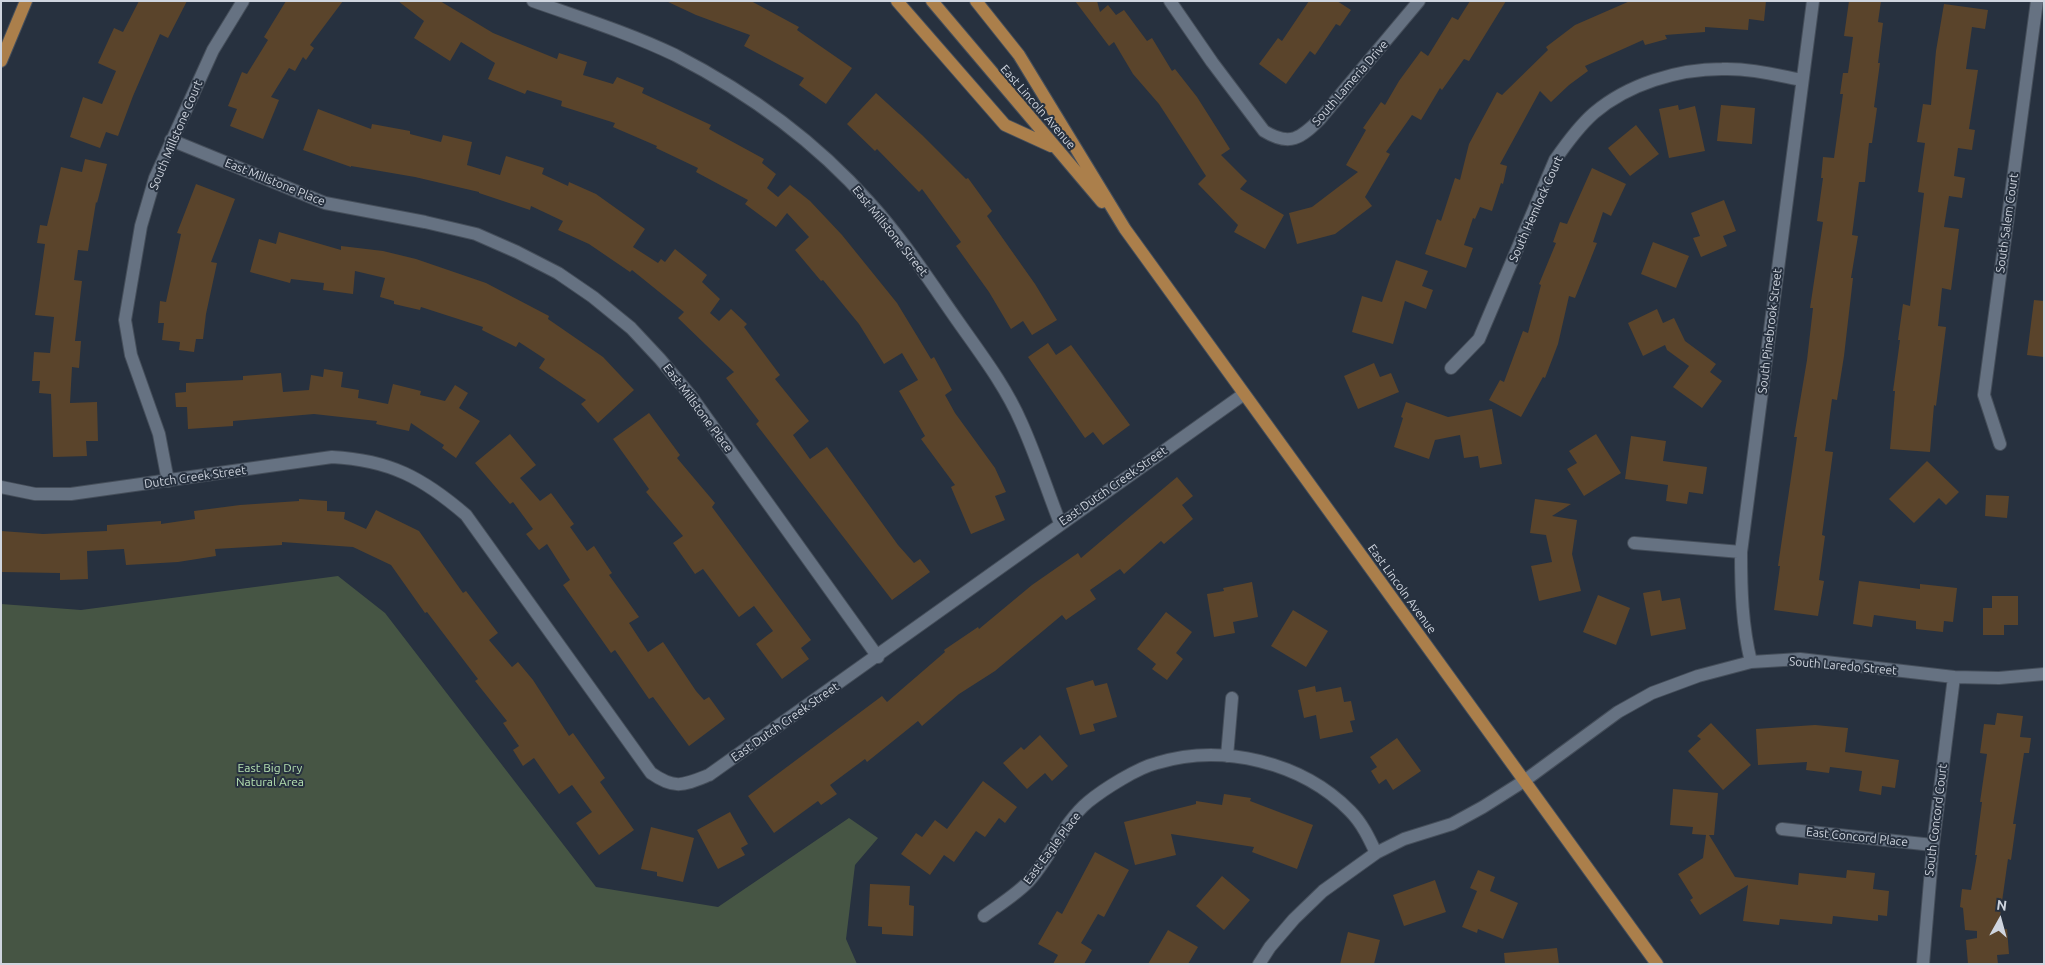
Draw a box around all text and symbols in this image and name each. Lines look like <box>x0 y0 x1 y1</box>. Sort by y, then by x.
street label: South Lameria Drive <box>1309 37 1391 129</box>
street label: East Lincoln Avenue <box>997 62 1079 152</box>
street label: South Millstone Court <box>146 78 206 192</box>
street label: South Hemlock Court <box>1506 154 1566 264</box>
street label: East Millstone Place <box>223 155 327 209</box>
street label: South Salem Court <box>1993 172 2021 274</box>
street label: East Millstone Street <box>849 183 931 279</box>
street label: South Pinebrook Street <box>1755 268 1785 394</box>
street label: East Millstone Place <box>660 361 736 455</box>
street label: East Dutch Creek Street <box>1056 443 1170 529</box>
street label: Dutch Creek Street <box>143 463 247 491</box>
street label: East Lincoln Avenue <box>1365 541 1439 637</box>
street label: South Laredo Street <box>1788 654 1898 678</box>
street label: East Dutch Creek Street <box>728 679 842 765</box>
park label: East Big Dry Natural Area <box>236 761 304 789</box>
street label: South Concord Court <box>1922 763 1950 877</box>
street label: East Eagle Place <box>1020 809 1084 887</box>
street label: East Concord Place <box>1805 824 1909 850</box>
north arrow <box>1975 895 2025 945</box>
text: N <box>1996 897 2008 914</box>

